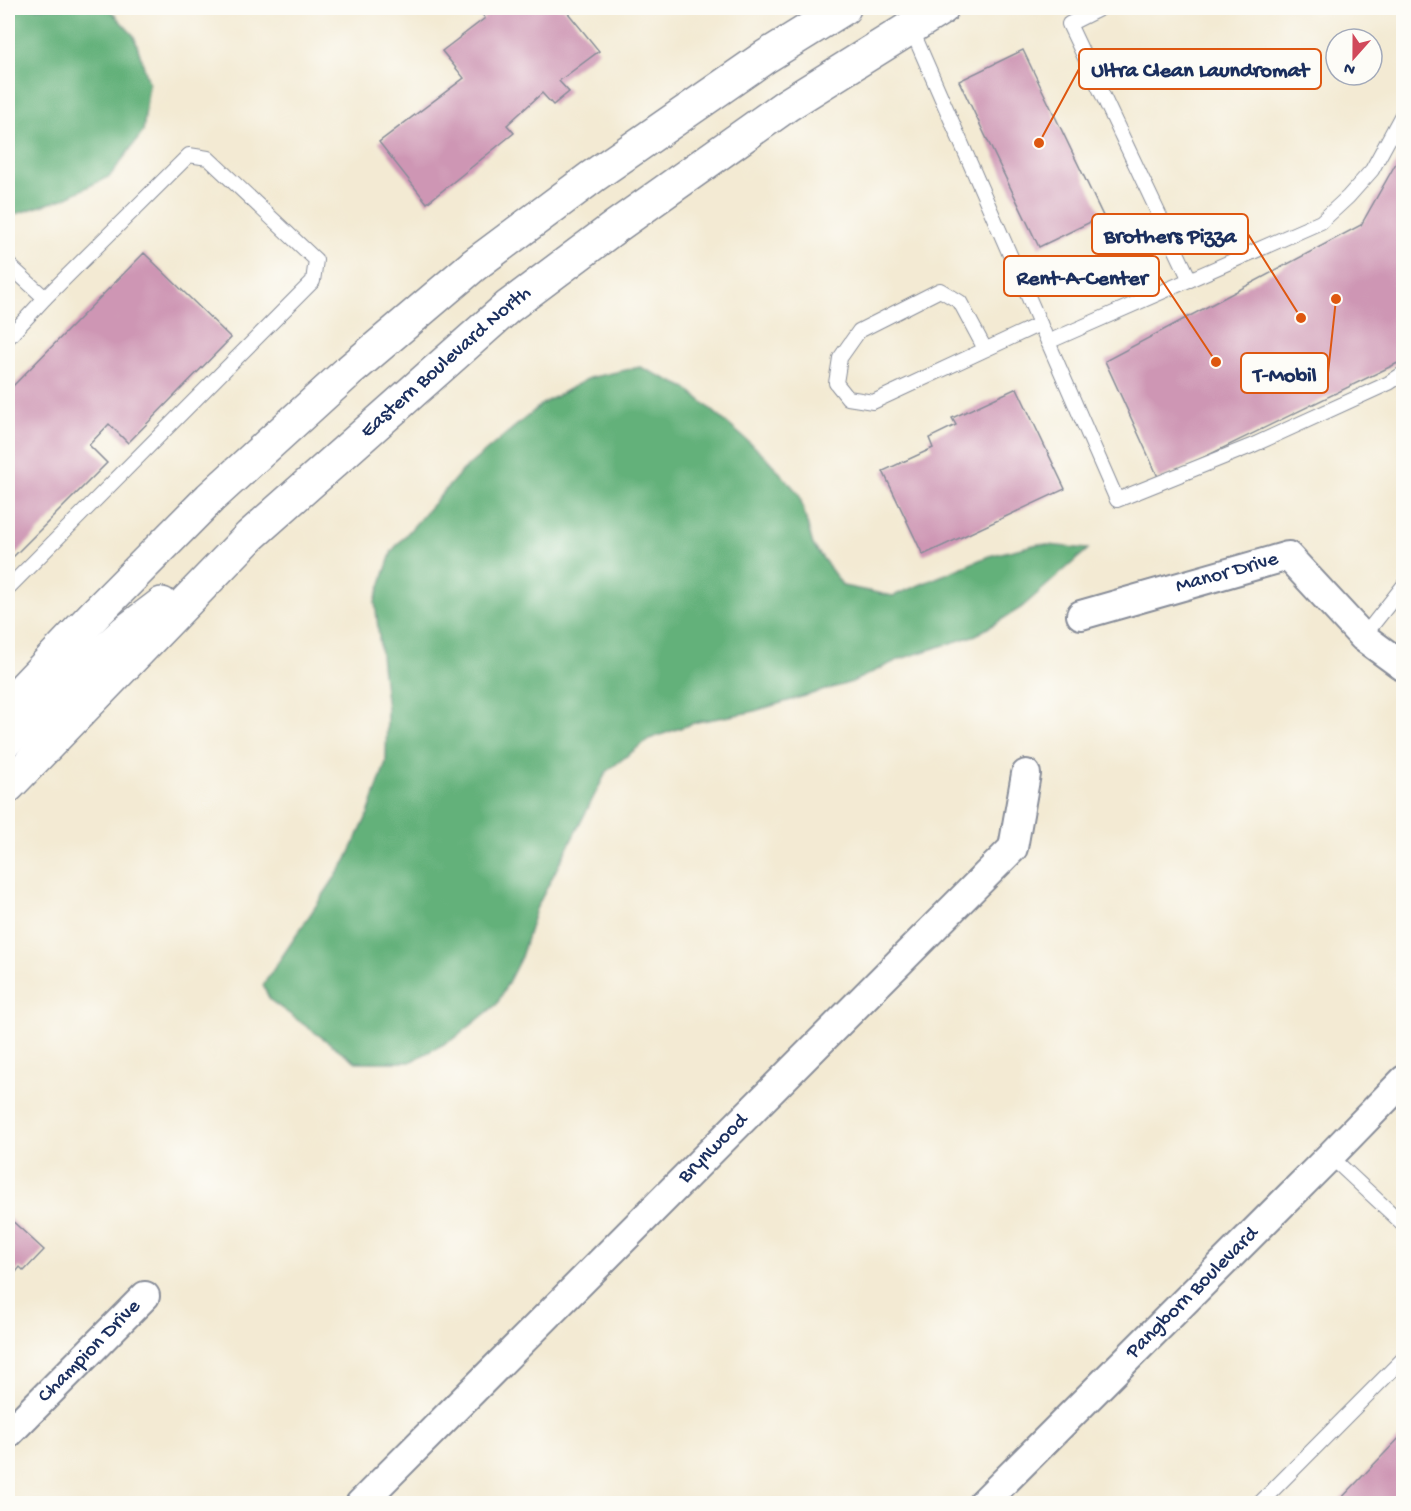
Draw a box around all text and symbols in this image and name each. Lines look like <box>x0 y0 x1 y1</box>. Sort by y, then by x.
north arrow <box>1324 27 1384 87</box>
callout: Ultra Clean Laundromat <box>1079 49 1321 89</box>
text: N <box>1341 57 1358 78</box>
text: Ultra Clean Laundromat <box>1091 59 1311 85</box>
callout: Brothers Pizza <box>1092 214 1248 254</box>
text: Brothers Pizza <box>1103 225 1238 251</box>
callout: Rent-A-Center <box>1004 256 1159 296</box>
text: Rent-A-Center <box>1016 267 1150 293</box>
street label: Eastern Boulevard North <box>356 281 537 444</box>
callout: T-Mobil <box>1241 353 1328 393</box>
text: T-Mobil <box>1251 364 1317 390</box>
street label: Manor Drive <box>1173 547 1282 600</box>
street label: Brynwood <box>673 1107 755 1190</box>
street label: Pangborn Boulevard <box>1120 1221 1265 1366</box>
street label: Champion Drive <box>33 1294 147 1409</box>

